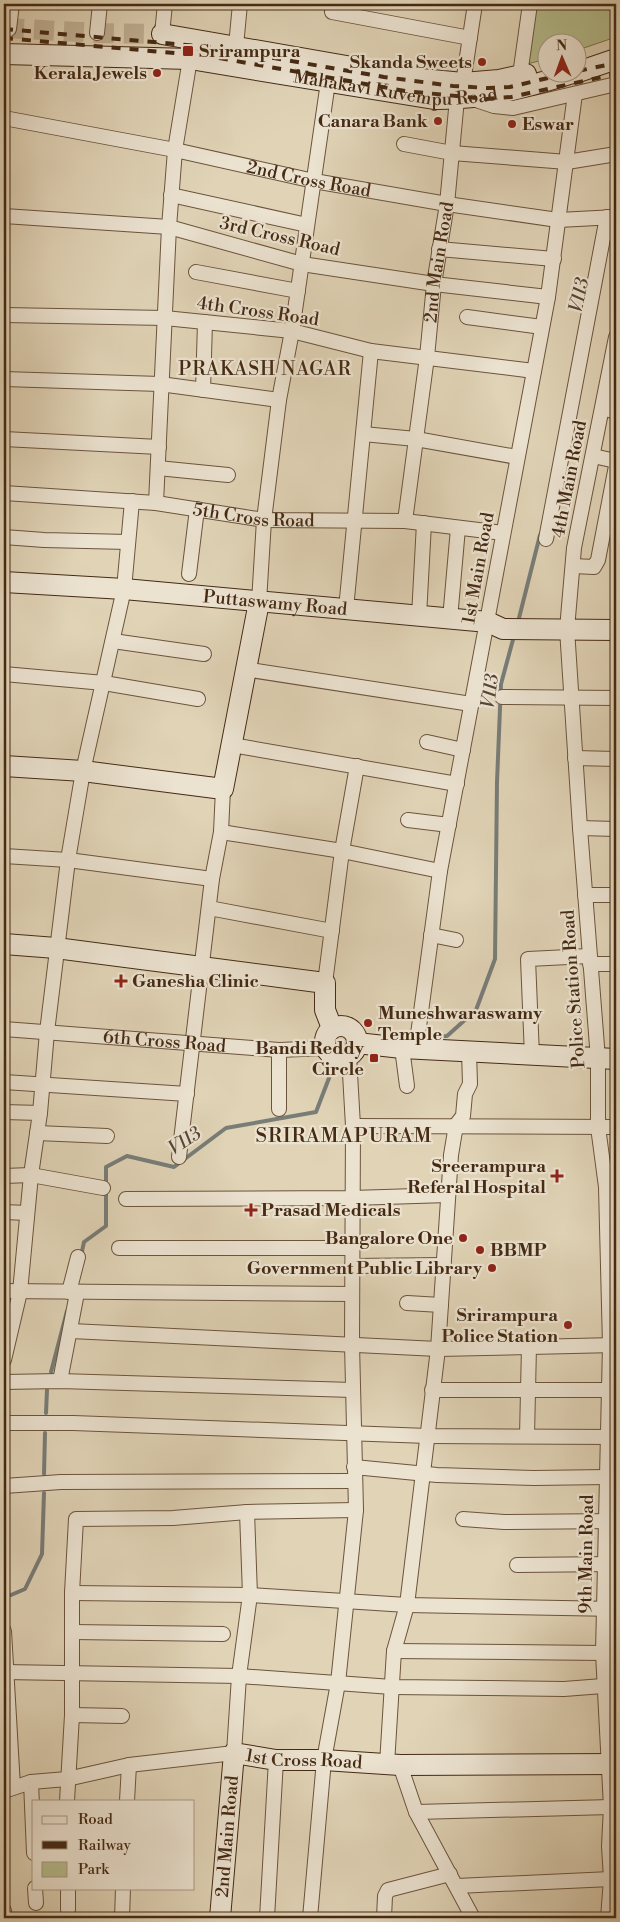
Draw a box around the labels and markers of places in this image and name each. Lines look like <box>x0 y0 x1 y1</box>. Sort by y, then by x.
place label: Srirampura <box>199 40 301 63</box>
marker: Srirampura <box>181 44 195 58</box>
place label: Skanda Sweets <box>350 51 472 74</box>
marker: Skanda Sweets <box>476 56 488 68</box>
place label: Kerala Jewels <box>34 62 147 85</box>
marker: Kerala Jewels <box>151 67 163 79</box>
place label: Canara Bank <box>318 110 429 133</box>
place label: Eswar <box>522 113 574 136</box>
marker: Canara Bank <box>432 115 444 127</box>
marker: Eswar <box>506 118 518 130</box>
place label: Ganesha Clinic <box>132 970 259 993</box>
marker: Ganesha Clinic <box>114 974 128 988</box>
place label: Muneshwaraswamy Temple <box>378 1002 543 1046</box>
marker: Muneshwaraswamy Temple <box>362 1017 374 1029</box>
place label: Bandi Reddy Circle <box>255 1037 365 1081</box>
marker: Bandi Reddy Circle <box>368 1052 380 1064</box>
place label: Sreerampura Referal Hospital <box>407 1155 546 1199</box>
marker: Sreerampura Referal Hospital <box>550 1169 564 1183</box>
place label: Prasad Medicals <box>261 1199 401 1222</box>
marker: Prasad Medicals <box>245 1204 257 1216</box>
place label: Bangalore One <box>325 1227 453 1250</box>
marker: Bangalore One <box>457 1232 469 1244</box>
place label: BBMP <box>490 1239 547 1262</box>
marker: BBMP <box>474 1244 486 1256</box>
place label: Government Public Library <box>247 1257 483 1280</box>
marker: Government Public Library <box>486 1262 498 1274</box>
place label: Srirampura Police Station <box>441 1304 558 1348</box>
marker: Srirampura Police Station <box>562 1319 574 1331</box>

